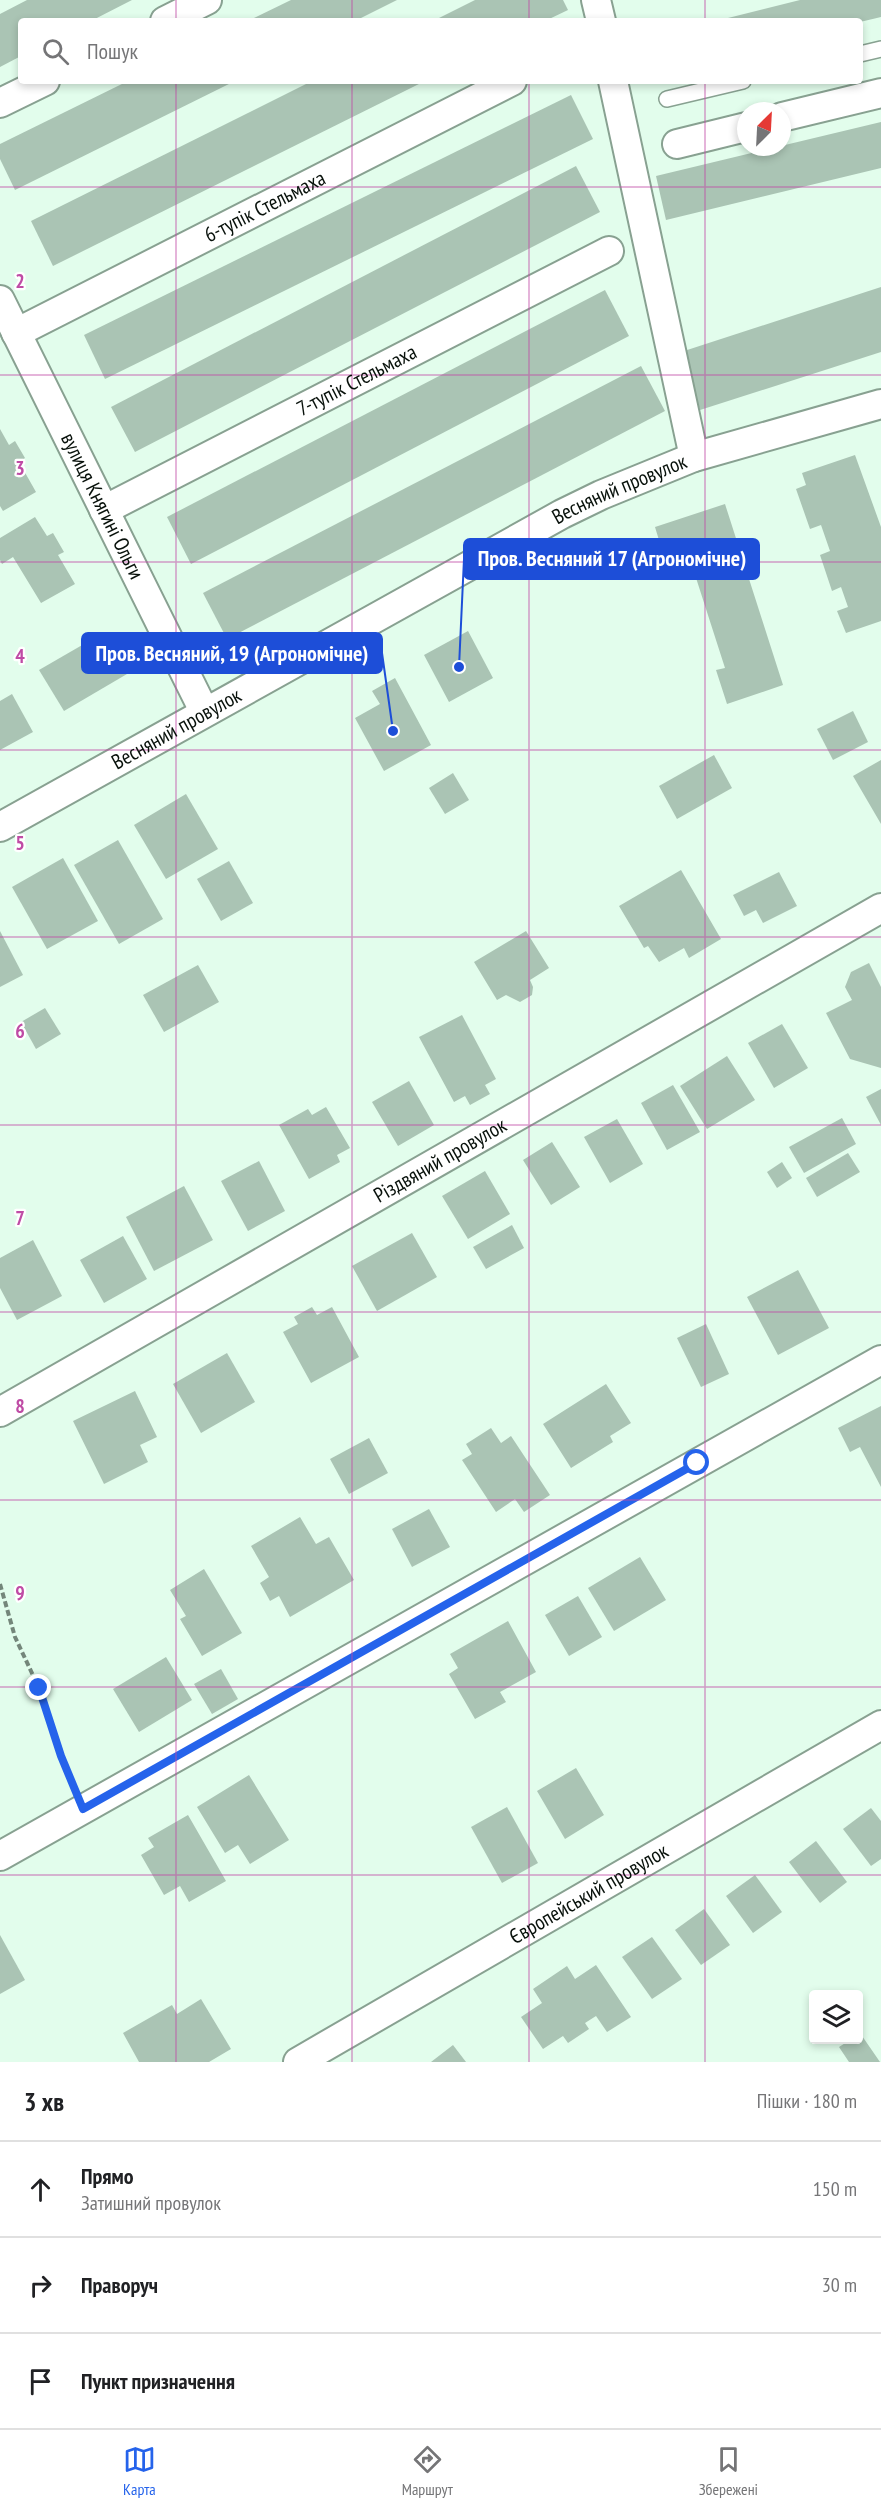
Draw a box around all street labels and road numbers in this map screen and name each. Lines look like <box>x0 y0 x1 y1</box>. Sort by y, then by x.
street label: 6-тупік Стельмаха <box>199 164 330 248</box>
street label: 7-тупік Стельмаха <box>292 338 421 422</box>
street label: вулиця Княгині Ольги <box>55 428 150 583</box>
street label: Весняний провулок <box>547 447 691 530</box>
street label: Весняний провулок <box>107 681 246 775</box>
street label: Різдвяний провулок <box>369 1111 511 1208</box>
street label: Європейський провулок <box>504 1837 673 1950</box>

